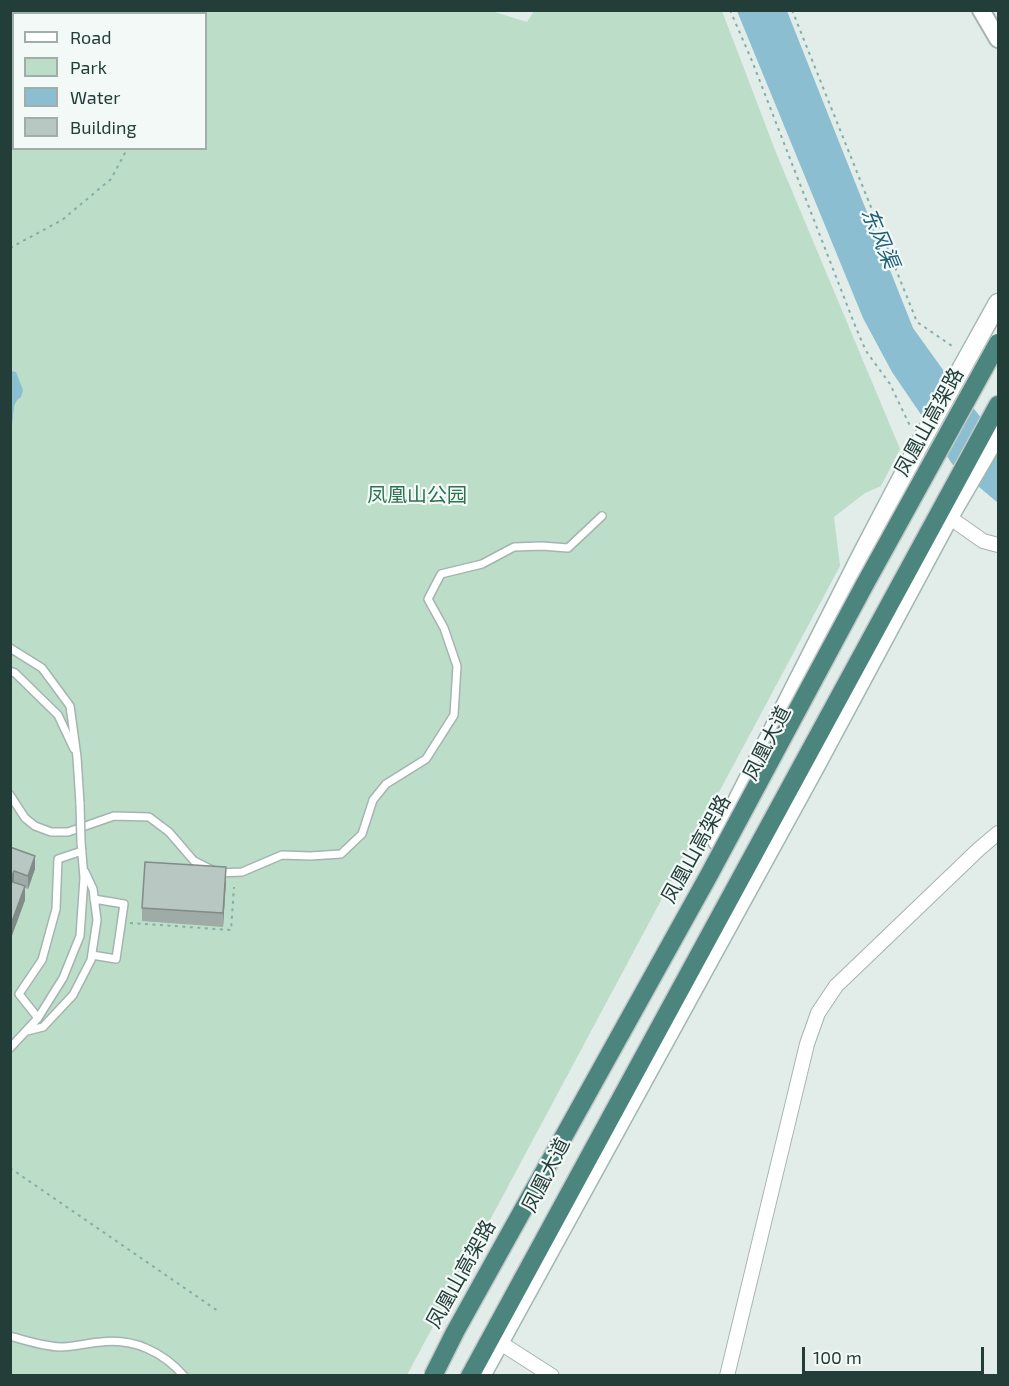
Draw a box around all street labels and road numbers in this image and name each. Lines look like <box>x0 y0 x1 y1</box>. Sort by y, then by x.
street label: 凤凰山高架路 <box>889 364 969 480</box>
street label: 凤凰大道 <box>738 702 796 784</box>
street label: 凤凰山高架路 <box>656 791 736 907</box>
street label: 凤凰大道 <box>517 1134 575 1216</box>
street label: 凤凰山高架路 <box>421 1216 501 1332</box>

